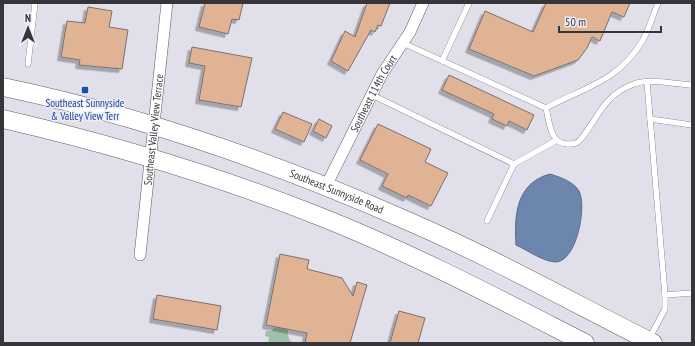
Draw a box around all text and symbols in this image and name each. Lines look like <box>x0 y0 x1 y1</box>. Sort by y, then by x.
north arrow <box>8 8 48 48</box>
scale bar <box>559 8 661 34</box>
text: N <box>25 11 31 25</box>
text: 50 m <box>565 14 586 29</box>
street label: Southeast 114th Court <box>347 52 400 135</box>
street label: Southeast Valley View Terrace <box>141 73 166 186</box>
marker: Southeast Sunnyside & Valley View Terr <box>80 85 90 95</box>
place label: Southeast Sunnyside & Valley View Terr <box>46 96 125 123</box>
street label: Southeast Sunnyside Road <box>288 166 386 217</box>

